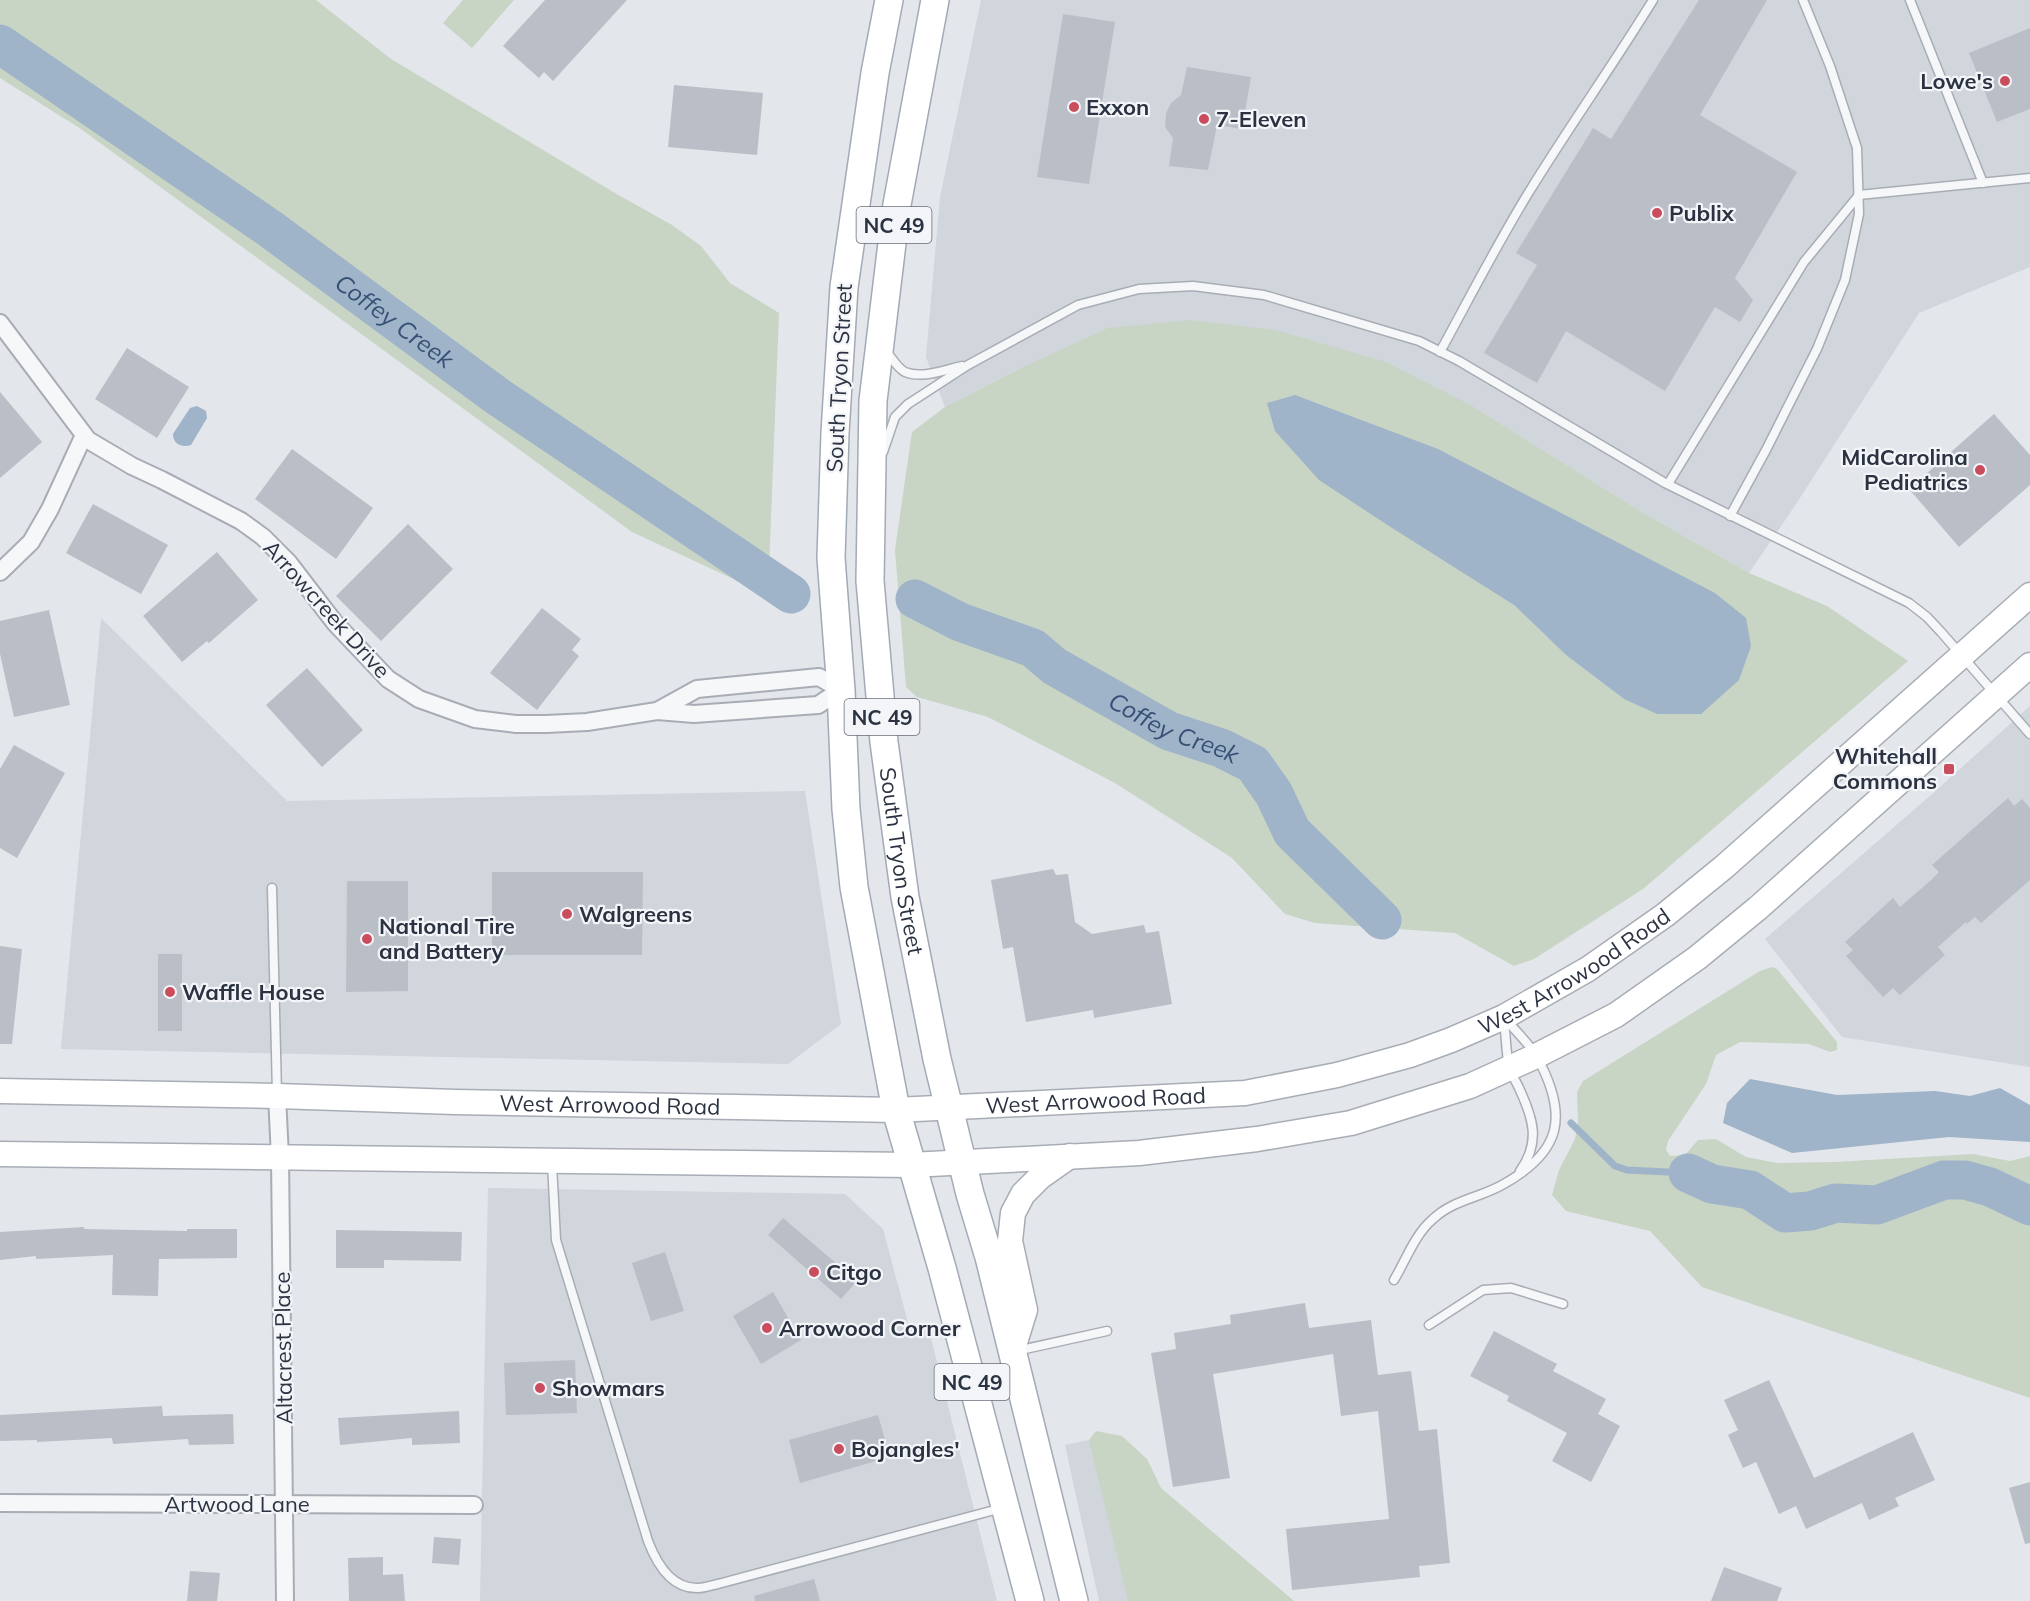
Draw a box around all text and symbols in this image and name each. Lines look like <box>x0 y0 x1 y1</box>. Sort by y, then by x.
place label: Lowe's <box>1920 67 1993 95</box>
marker: Lowe's <box>1998 74 2012 88</box>
place label: Exxon <box>1086 93 1149 121</box>
marker: Exxon <box>1067 100 1081 114</box>
place label: 7-Eleven <box>1216 105 1307 133</box>
marker: 7-Eleven <box>1197 112 1211 126</box>
place label: Publix <box>1669 199 1735 227</box>
marker: Publix <box>1650 206 1664 220</box>
road number: NC 49 <box>856 207 932 243</box>
water label: Coffey Creek <box>329 267 460 375</box>
street label: South Tryon Street <box>820 283 858 473</box>
place label: MidCarolina Pediatrics <box>1841 443 1968 496</box>
marker: MidCarolina Pediatrics <box>1973 463 1987 477</box>
street label: Arrowcreek Drive <box>258 534 396 684</box>
water label: Coffey Creek <box>1103 685 1245 770</box>
road number: NC 49 <box>844 699 920 735</box>
place label: Whitehall Commons <box>1833 742 1937 795</box>
marker: Whitehall Commons <box>1942 762 1956 776</box>
street label: South Tryon Street <box>874 766 930 957</box>
place label: Walgreens <box>579 900 692 928</box>
street label: West Arrowood Road <box>1474 902 1676 1041</box>
marker: Walgreens <box>560 907 574 921</box>
place label: National Tire and Battery <box>379 912 515 965</box>
marker: National Tire and Battery <box>360 932 374 946</box>
place label: Waffle House <box>182 978 325 1006</box>
marker: Waffle House <box>163 985 177 999</box>
street label: West Arrowood Road <box>985 1081 1207 1120</box>
street label: West Arrowood Road <box>499 1089 720 1121</box>
place label: Citgo <box>826 1258 882 1286</box>
marker: Citgo <box>807 1265 821 1279</box>
street label: Altacrest Place <box>268 1271 298 1425</box>
place label: Arrowood Corner <box>779 1314 961 1342</box>
marker: Arrowood Corner <box>760 1321 774 1335</box>
road number: NC 49 <box>934 1364 1010 1400</box>
place label: Showmars <box>552 1374 665 1402</box>
marker: Showmars <box>533 1381 547 1395</box>
place label: Bojangles' <box>851 1435 960 1463</box>
marker: Bojangles' <box>832 1442 846 1456</box>
street label: Artwood Lane <box>164 1490 310 1518</box>

